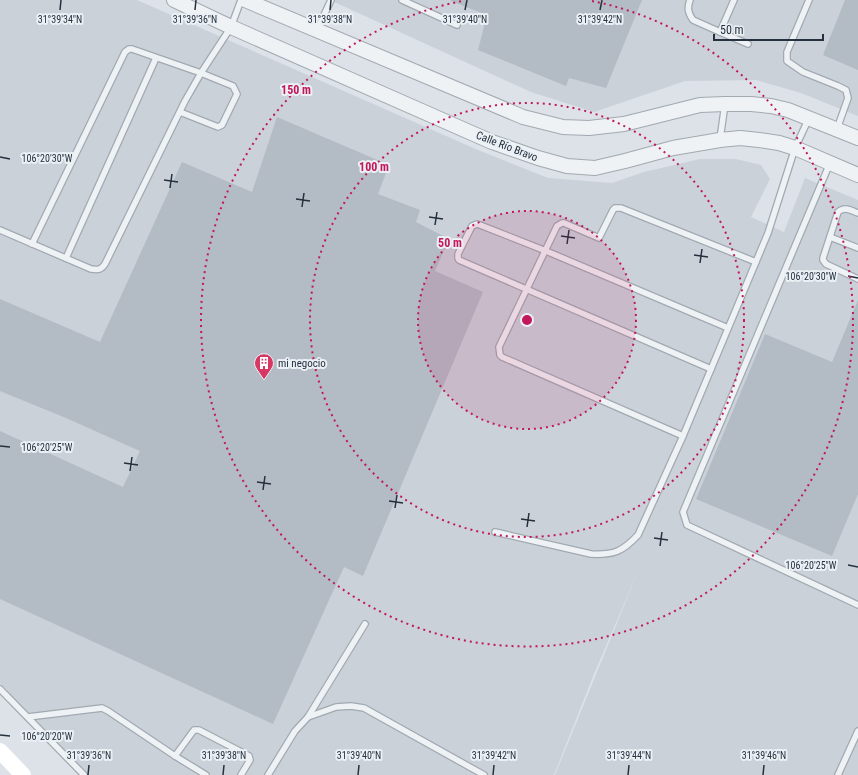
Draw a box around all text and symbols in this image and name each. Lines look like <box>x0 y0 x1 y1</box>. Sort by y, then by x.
text: 31°39'34"N <box>38 14 82 25</box>
text: 31°39'36"N <box>173 14 217 25</box>
text: 31°39'38"N <box>308 14 352 25</box>
text: 31°39'40"N <box>443 14 487 25</box>
text: 31°39'42"N <box>578 14 622 25</box>
scale bar <box>714 16 823 42</box>
text: 50 m <box>720 23 744 37</box>
text: 150 m <box>281 83 311 97</box>
street label: Calle Río Bravo <box>474 129 540 164</box>
text: 106°20'30"W <box>22 153 73 164</box>
text: 100 m <box>359 160 389 174</box>
text: 50 m <box>438 236 462 250</box>
text: 106°20'30"W <box>786 271 837 282</box>
centre of rings <box>520 313 534 327</box>
building icon: mi negocio <box>253 352 275 380</box>
place label: mi negocio <box>278 357 326 370</box>
text: 106°20'25"W <box>22 442 73 453</box>
text: 106°20'25"W <box>786 560 837 571</box>
text: 106°20'20"W <box>22 731 73 742</box>
text: 31°39'36"N <box>67 750 111 761</box>
text: 31°39'38"N <box>202 750 246 761</box>
text: 31°39'40"N <box>337 750 381 761</box>
text: 31°39'42"N <box>472 750 516 761</box>
text: 31°39'44"N <box>607 750 651 761</box>
text: 31°39'46"N <box>742 750 786 761</box>

